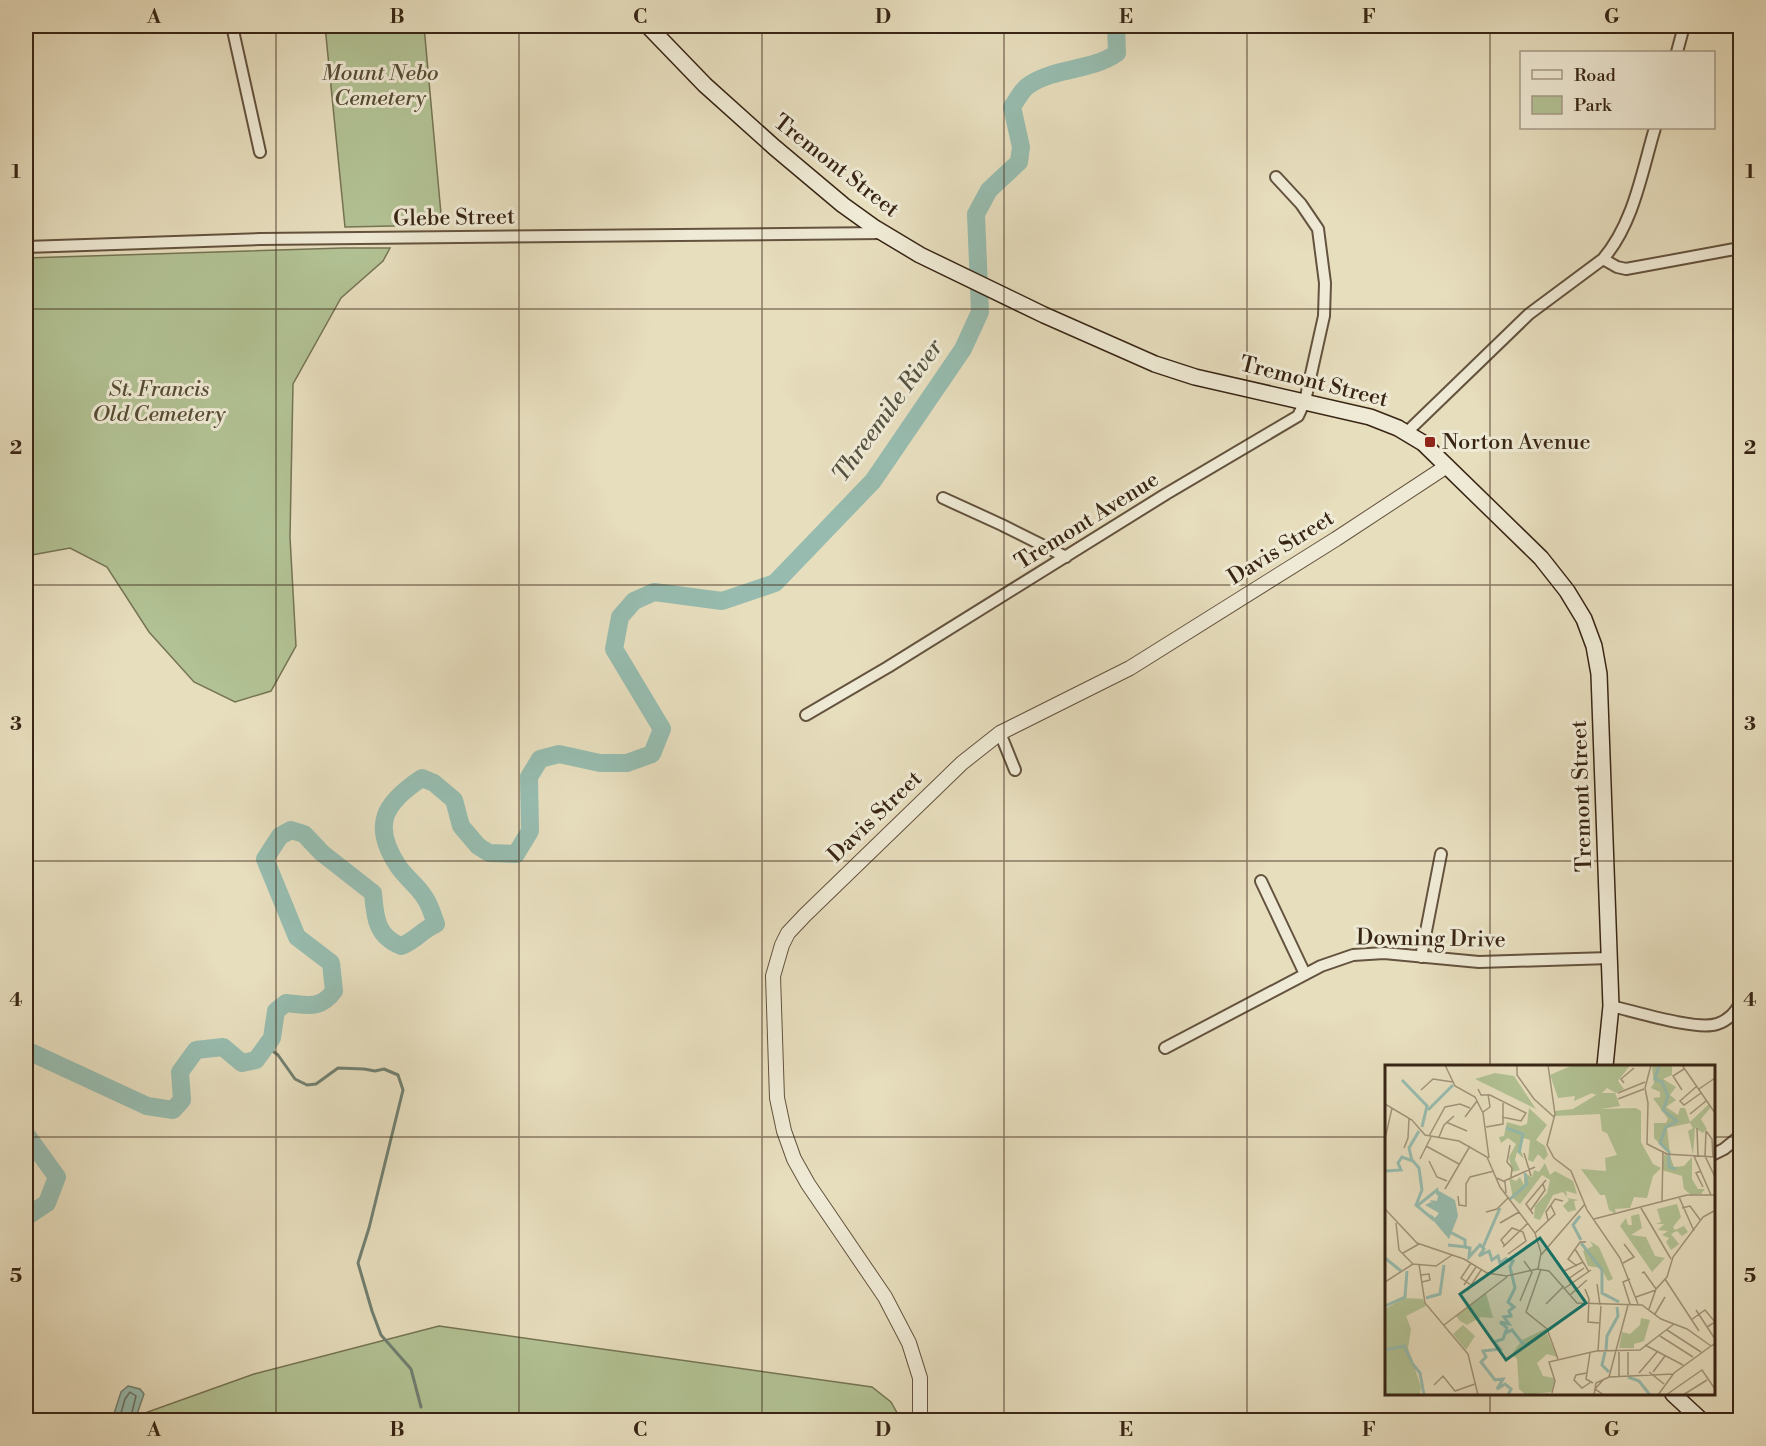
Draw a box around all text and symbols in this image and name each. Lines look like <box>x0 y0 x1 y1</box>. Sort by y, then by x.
text: A <box>146 5 162 30</box>
text: B <box>389 5 405 30</box>
text: C <box>633 5 647 30</box>
text: D <box>875 5 891 30</box>
text: E <box>1119 5 1133 30</box>
text: F <box>1362 5 1376 30</box>
text: G <box>1604 5 1620 30</box>
legend <box>1520 51 1715 129</box>
park label: Mount Nebo Cemetery <box>321 60 439 112</box>
text: Road <box>1574 64 1617 87</box>
text: Park <box>1574 94 1613 117</box>
street label: Tremont Street <box>768 109 904 223</box>
text: 1 <box>11 160 21 185</box>
text: 1 <box>1745 160 1755 185</box>
street label: Glebe Street <box>393 203 515 233</box>
water label: Threemile River <box>826 333 951 489</box>
street label: Tremont Street <box>1237 351 1391 414</box>
park label: St. Francis Old Cemetery <box>92 376 226 428</box>
place label: Norton Avenue <box>1442 429 1591 456</box>
marker: Norton Avenue <box>1423 435 1437 449</box>
text: 2 <box>10 436 22 461</box>
text: 2 <box>1744 436 1756 461</box>
street label: Tremont Avenue <box>1010 466 1164 576</box>
street label: Davis Street <box>1223 505 1339 591</box>
text: 3 <box>10 712 22 737</box>
text: 3 <box>1744 712 1756 737</box>
street label: Tremont Street <box>1566 719 1598 872</box>
street label: Davis Street <box>822 765 928 868</box>
street label: Downing Drive <box>1356 924 1506 954</box>
text: 4 <box>9 988 23 1013</box>
text: 4 <box>1743 988 1757 1013</box>
inset map <box>1385 1065 1715 1395</box>
text: 5 <box>10 1264 22 1289</box>
text: 5 <box>1744 1264 1756 1289</box>
text: A <box>146 1418 162 1443</box>
text: B <box>389 1418 405 1443</box>
text: C <box>633 1418 647 1443</box>
text: D <box>875 1418 891 1443</box>
text: E <box>1119 1418 1133 1443</box>
text: F <box>1362 1418 1376 1443</box>
text: G <box>1604 1418 1620 1443</box>

